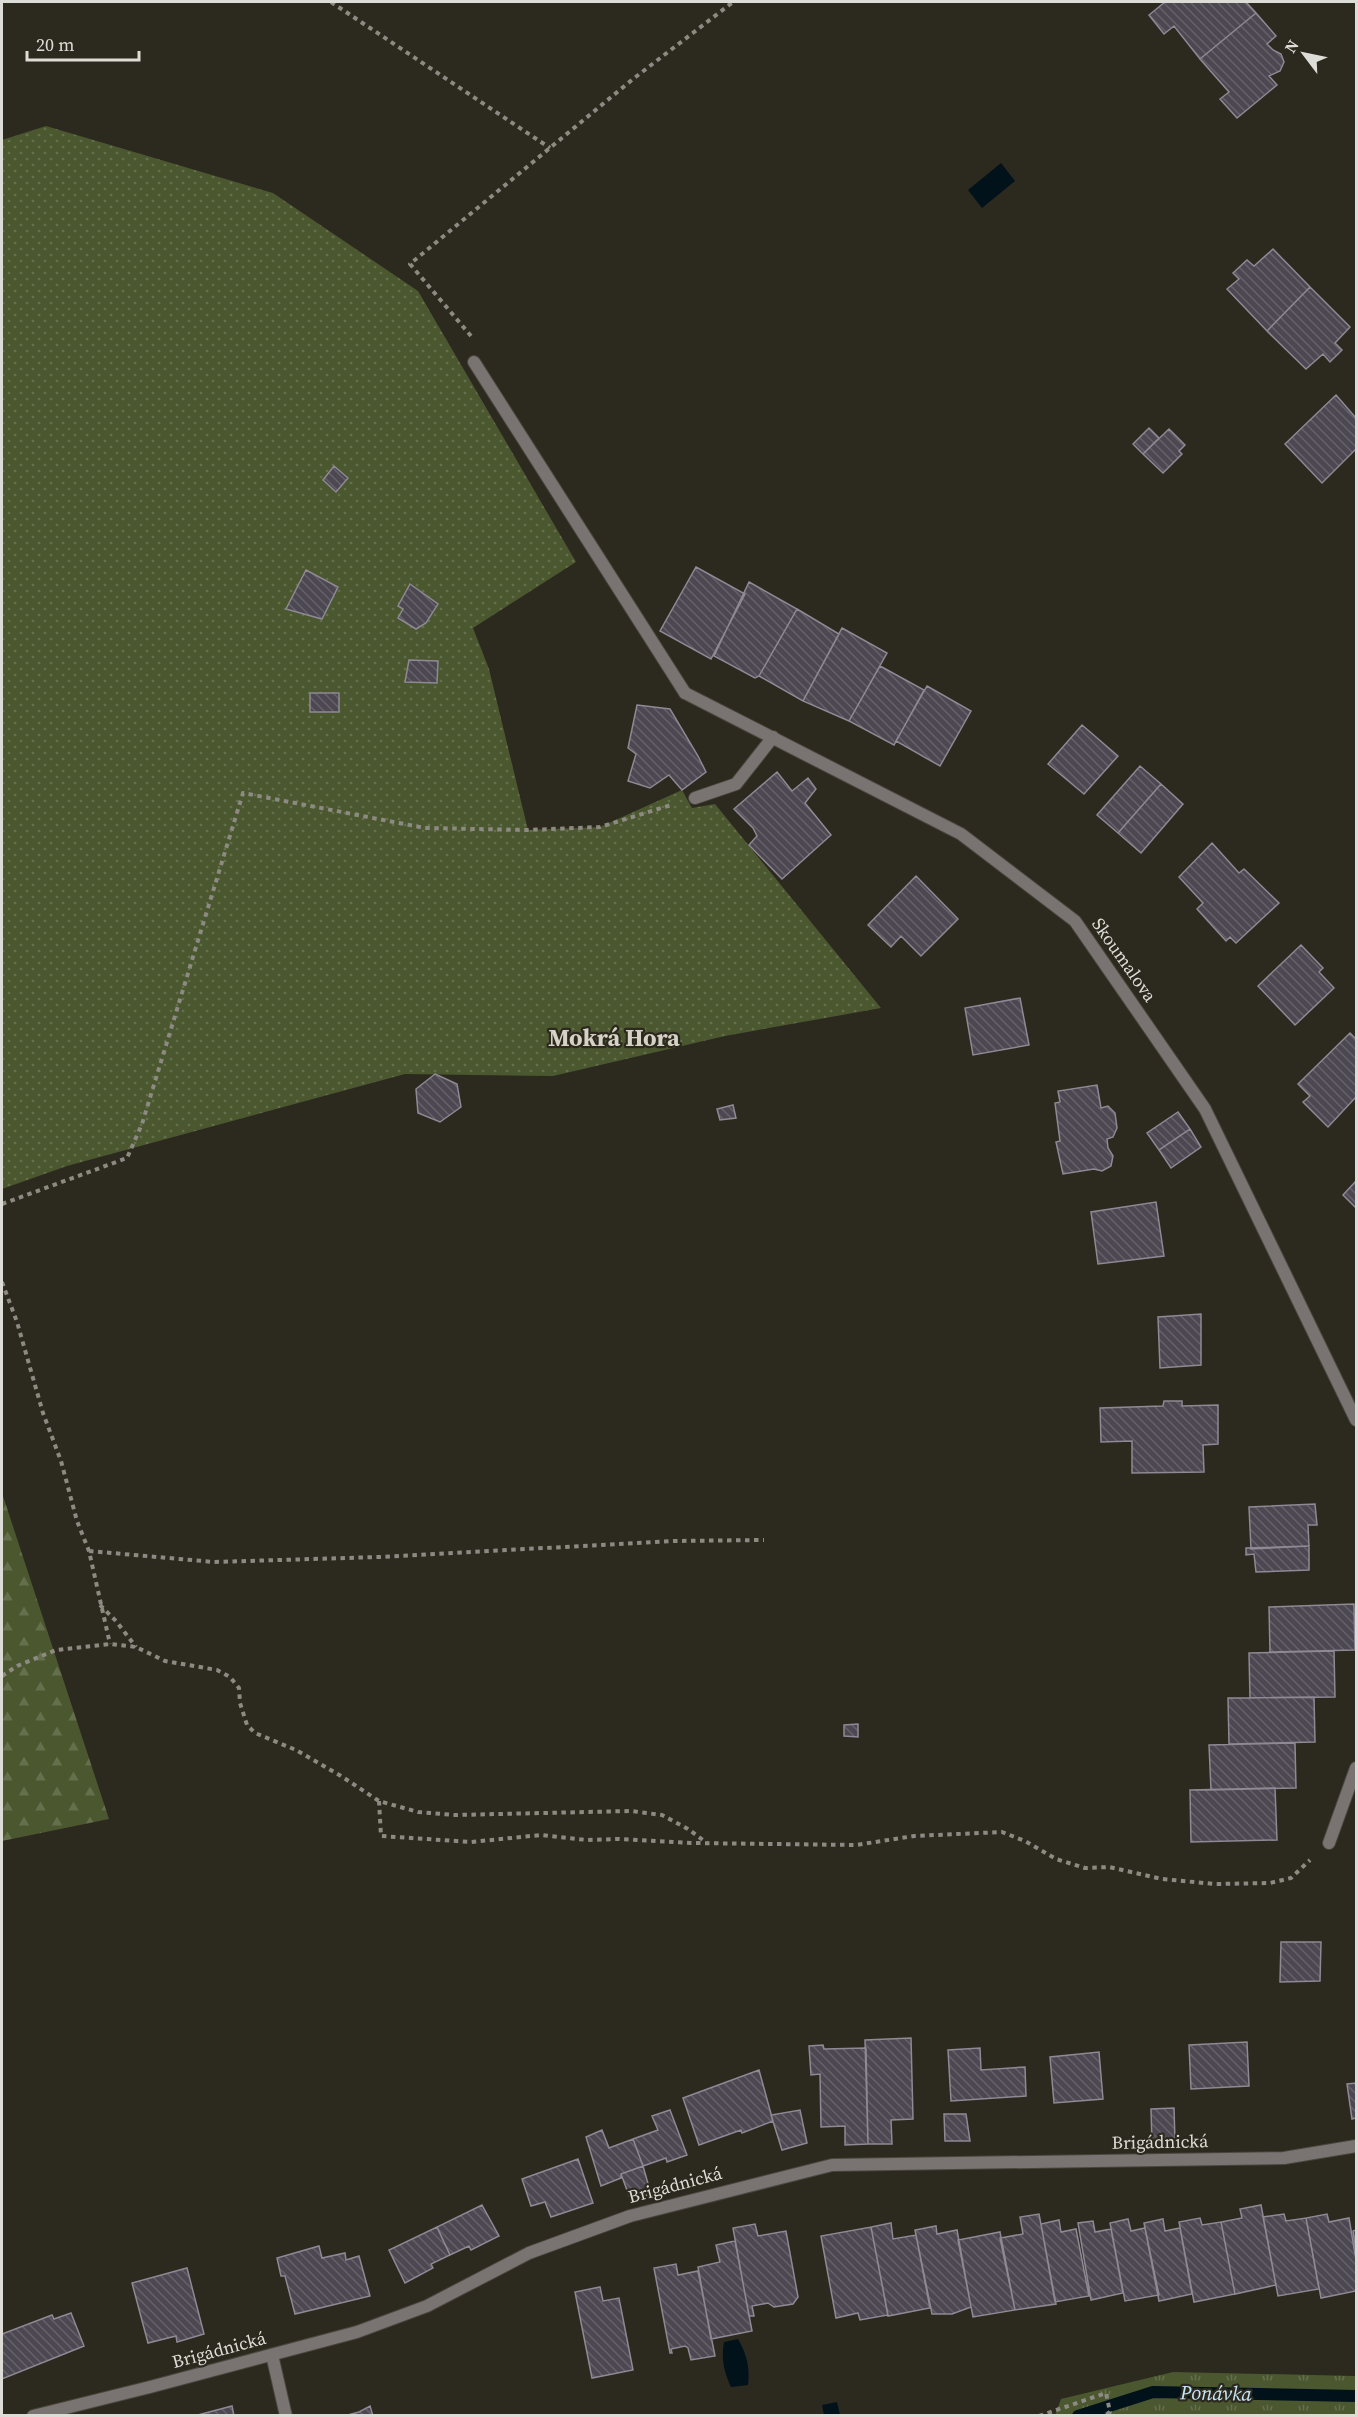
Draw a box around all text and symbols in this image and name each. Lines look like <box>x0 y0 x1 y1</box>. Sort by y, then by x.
scale bar <box>27 24 140 62</box>
north arrow <box>1274 24 1334 84</box>
text: 20 m <box>36 32 74 57</box>
text: N <box>1279 35 1304 57</box>
street label: Skoumalova <box>1086 913 1163 1007</box>
district label: Mokrá Hora <box>548 1021 680 1054</box>
street label: Brigádnická <box>1112 2128 1209 2155</box>
street label: Brigádnická <box>625 2160 726 2209</box>
street label: Brigádnická <box>169 2325 270 2374</box>
water label: Ponávka <box>1179 2378 1253 2408</box>

